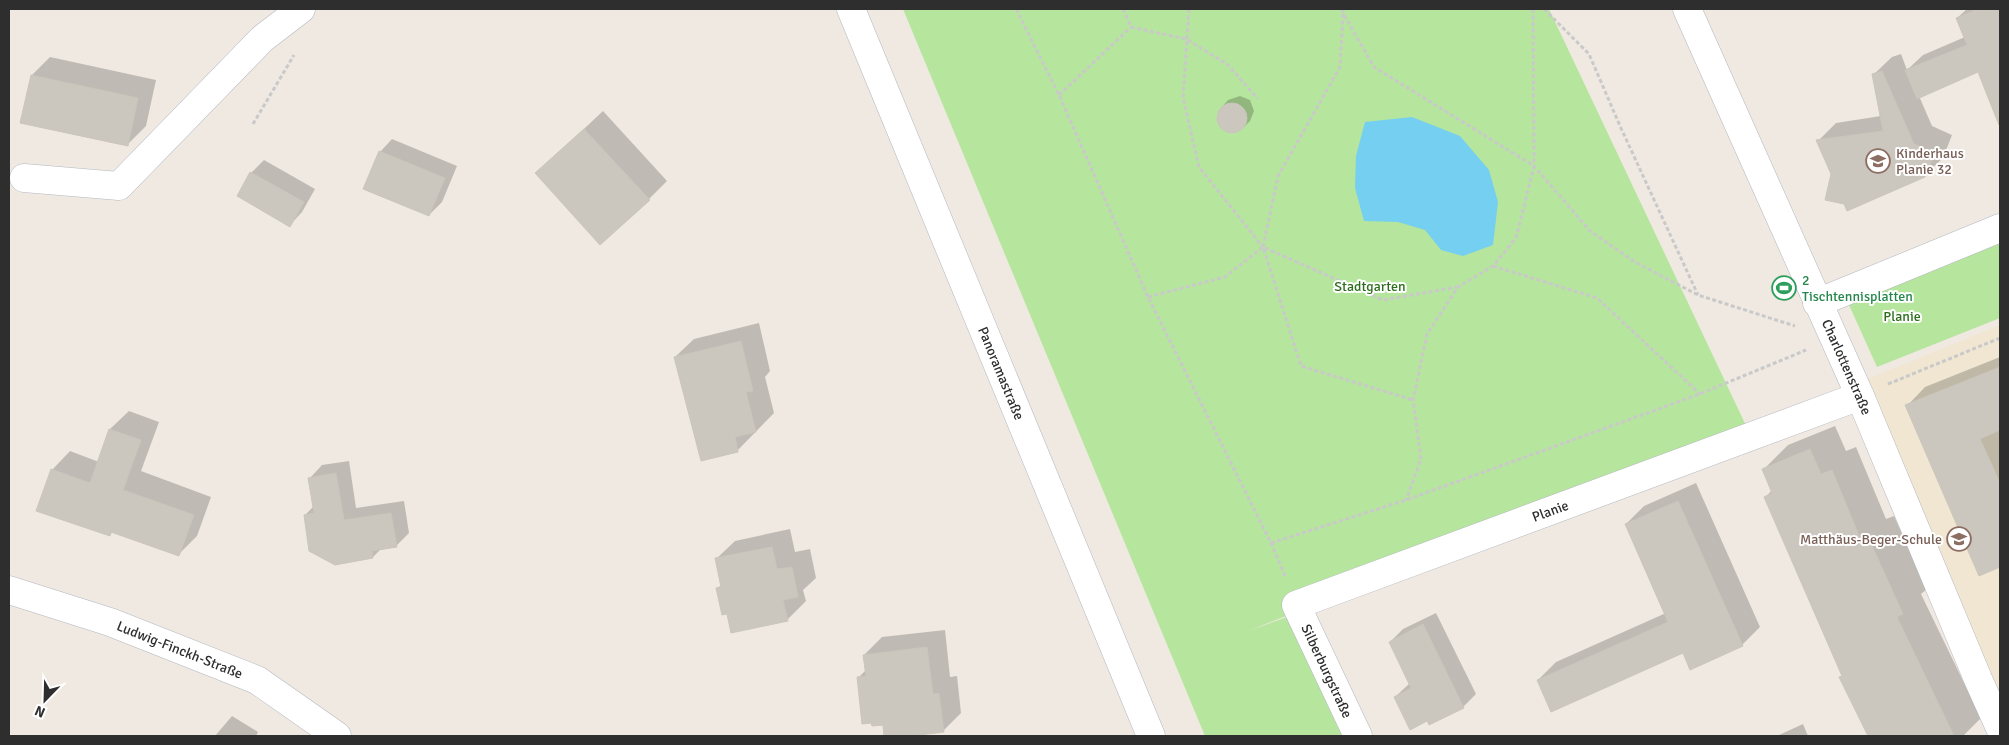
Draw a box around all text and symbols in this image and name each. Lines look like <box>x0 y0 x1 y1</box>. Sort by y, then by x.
place label: Kinderhaus Planie 32 <box>1896 145 1964 178</box>
school or university icon: Kinderhaus Planie 32 <box>1865 148 1891 174</box>
place label: 2 Tischtennisplatten <box>1802 272 1913 305</box>
sports icon: 2 Tischtennisplatten <box>1771 275 1797 301</box>
park label: Stadtgarten <box>1334 278 1406 295</box>
park label: Planie <box>1883 308 1921 325</box>
street label: Charlottenstraße <box>1818 317 1875 417</box>
street label: Panoramastraße <box>974 324 1028 422</box>
street label: Planie <box>1530 497 1571 526</box>
school or university icon: Matthäus-Beger-Schule <box>1946 526 1972 552</box>
place label: Matthäus-Beger-Schule <box>1800 531 1942 548</box>
street label: Ludwig-Finckh-Straße <box>114 618 245 683</box>
street label: Silberburgstraße <box>1297 622 1356 721</box>
north arrow <box>20 675 70 725</box>
text: N <box>32 702 48 721</box>

